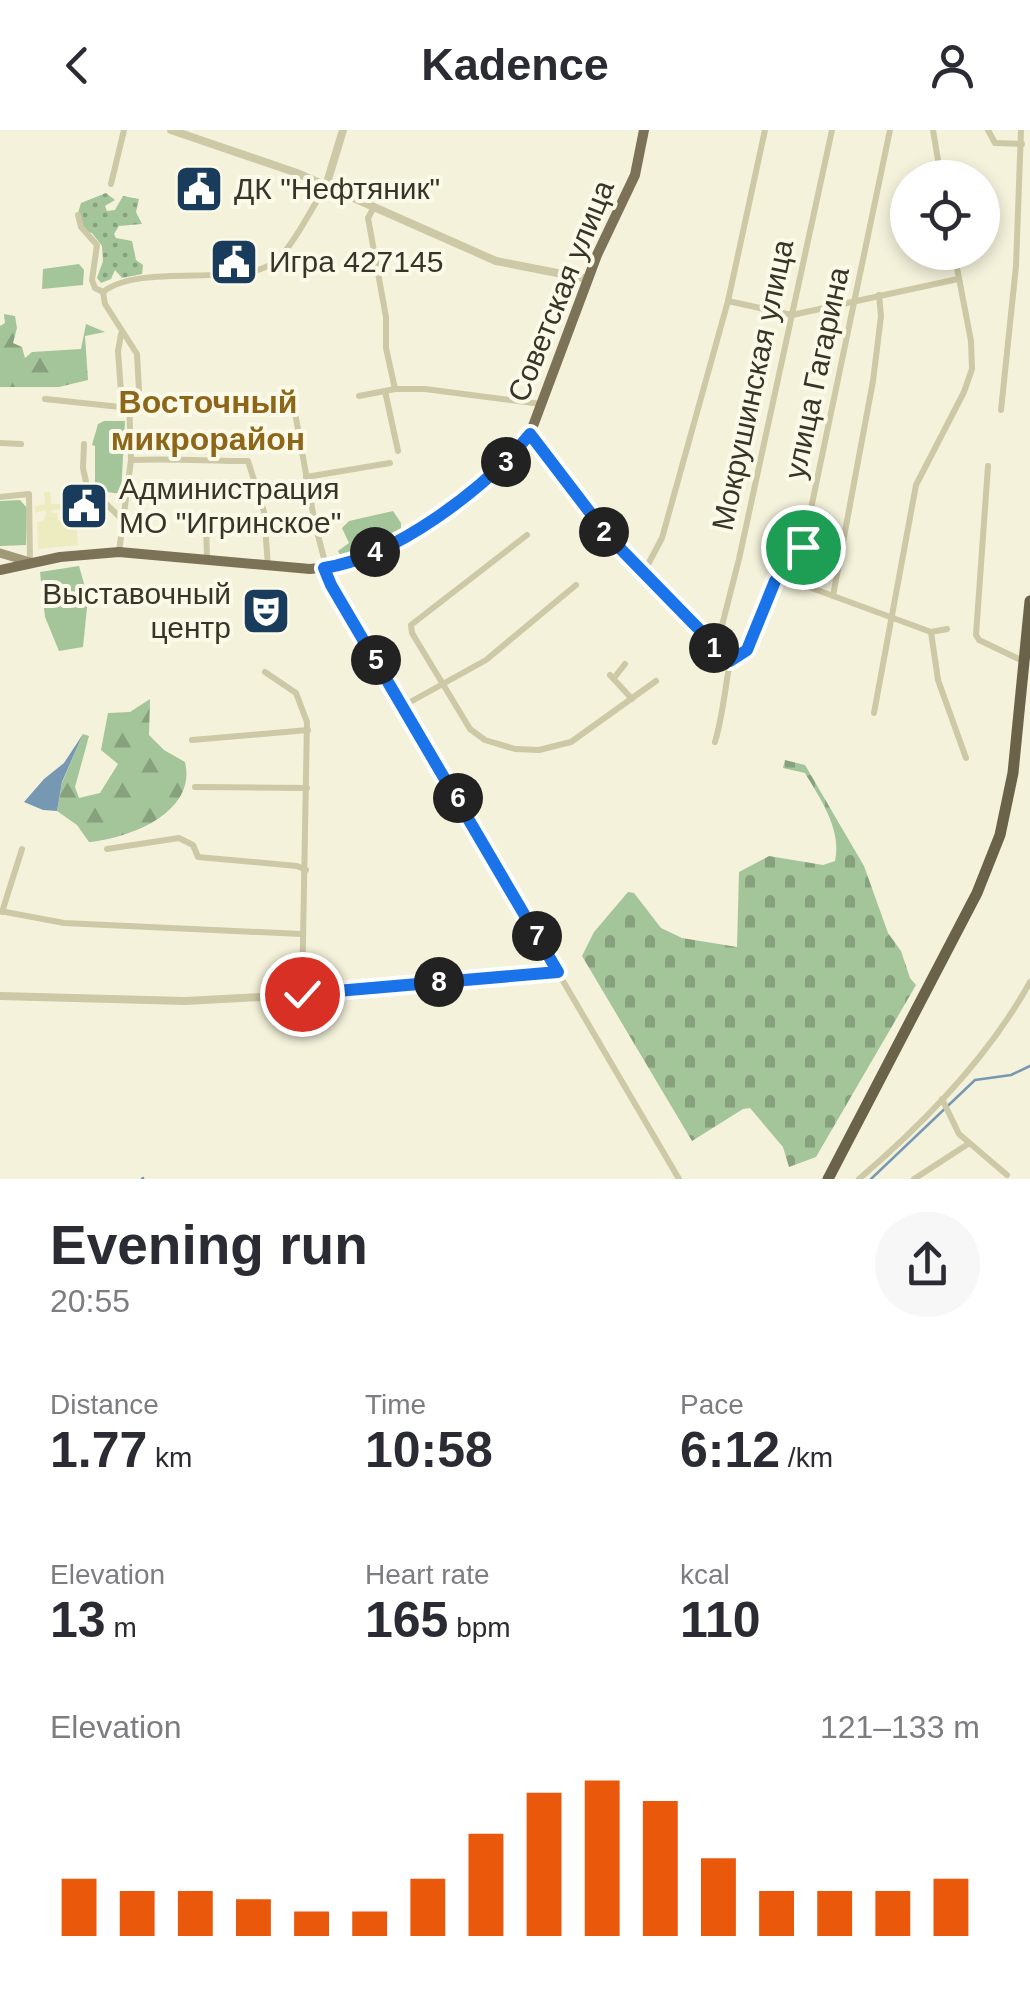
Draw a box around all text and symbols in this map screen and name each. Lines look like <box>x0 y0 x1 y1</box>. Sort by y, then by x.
icon: back <box>50 38 105 93</box>
icon: person <box>925 38 980 93</box>
text: Kadence <box>421 39 609 90</box>
map controls <box>890 160 1000 270</box>
button: locate <box>890 160 1000 270</box>
public building icon: ДК "Нефтяник" <box>173 163 225 215</box>
place label: ДК "Нефтяник" <box>234 172 440 205</box>
street label: Советская улица <box>501 175 620 406</box>
public building icon: Игра 427145 <box>208 236 260 288</box>
street label: Мокрушинская улица <box>706 236 800 533</box>
place label: Игра 427145 <box>269 245 443 278</box>
street label: улица Гагарина <box>778 264 855 482</box>
district label: Восточный микрорайон <box>111 384 305 457</box>
pin: 3 <box>481 437 531 487</box>
text: 3 <box>498 446 514 477</box>
place label: Администрация МО "Игринское" <box>119 472 341 539</box>
public building icon: Администрация МО "Игринское" <box>58 480 110 532</box>
pin <box>761 505 846 590</box>
pin: 2 <box>579 507 629 557</box>
text: 2 <box>596 516 612 547</box>
icon: arrive <box>776 520 831 575</box>
pin: 4 <box>350 527 400 577</box>
text: 4 <box>367 536 383 567</box>
place label: Выставочный центр <box>42 577 231 644</box>
theatre icon: Выставочный центр <box>240 585 292 637</box>
pin: 1 <box>689 623 739 673</box>
text: 1 <box>706 632 722 663</box>
pin: 5 <box>351 635 401 685</box>
text: 5 <box>368 644 384 675</box>
pin: 6 <box>433 773 483 823</box>
text: 6 <box>450 782 466 813</box>
pin: 7 <box>512 911 562 961</box>
text: 7 <box>529 920 545 951</box>
pin <box>260 952 345 1037</box>
pin: 8 <box>414 957 464 1007</box>
text: 8 <box>431 966 447 997</box>
icon: check <box>275 967 330 1022</box>
button: share <box>875 1212 980 1317</box>
text: Evening run <box>50 1214 368 1276</box>
text: 20:55 <box>50 1283 130 1319</box>
text: Distance <box>50 1389 159 1420</box>
text: Time <box>365 1389 426 1420</box>
text: Pace <box>680 1389 744 1420</box>
text: 1.77 <box>50 1422 147 1478</box>
text: 10:58 <box>365 1422 493 1478</box>
text: 6:12 <box>680 1422 780 1478</box>
text: km <box>147 1442 192 1473</box>
text: /km <box>780 1442 833 1473</box>
text: Elevation <box>50 1559 165 1590</box>
text: Heart rate <box>365 1559 490 1590</box>
text: kcal <box>680 1559 730 1590</box>
text: 13 <box>50 1592 106 1648</box>
text: 165 <box>365 1592 448 1648</box>
text: 110 <box>680 1592 761 1648</box>
text: m <box>106 1612 137 1643</box>
text: bpm <box>448 1612 511 1643</box>
text: Elevation <box>50 1709 182 1745</box>
text: 121–133 m <box>820 1709 980 1745</box>

